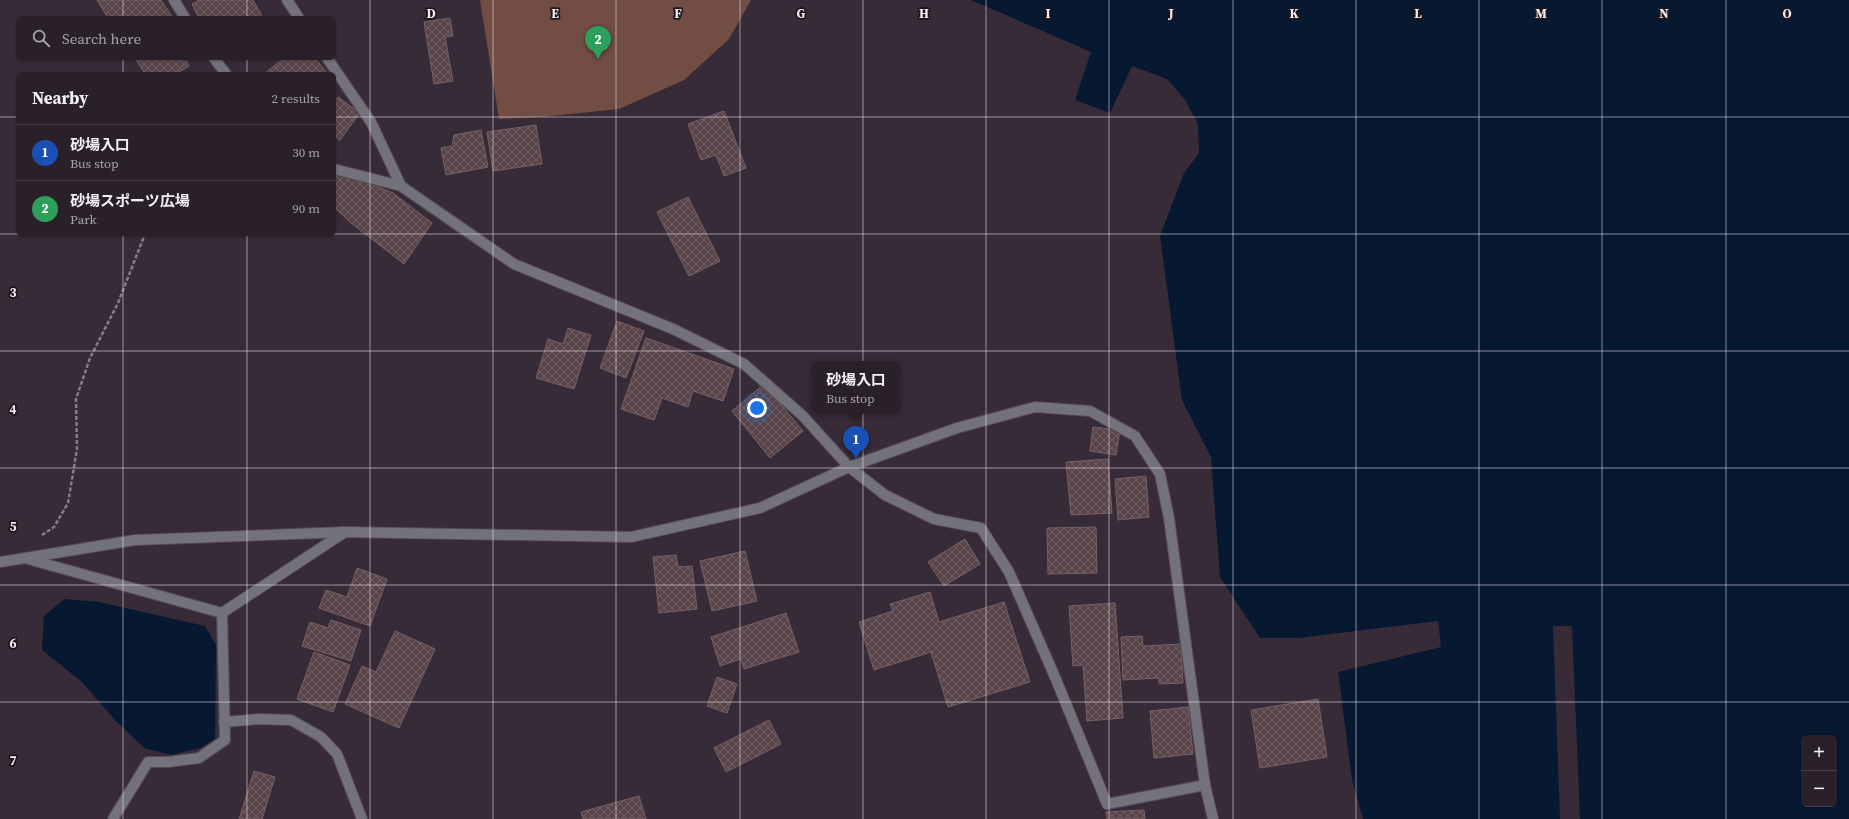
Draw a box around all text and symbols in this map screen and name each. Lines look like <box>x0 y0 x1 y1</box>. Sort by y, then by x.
text: D <box>426 5 436 22</box>
text: E <box>551 5 559 22</box>
text: F <box>674 5 682 22</box>
text: G <box>797 5 806 22</box>
text: H <box>919 5 929 22</box>
text: I <box>1045 5 1051 22</box>
text: J <box>1167 5 1174 22</box>
text: K <box>1289 5 1299 22</box>
text: L <box>1414 5 1422 22</box>
text: M <box>1535 5 1547 22</box>
text: N <box>1659 5 1669 22</box>
text: O <box>1782 5 1792 22</box>
search box <box>16 16 336 60</box>
pin: 2 <box>585 26 611 59</box>
icon: search <box>30 27 52 49</box>
text: Search here <box>62 28 141 49</box>
text: Nearby <box>32 86 88 110</box>
text: 2 results <box>272 90 320 107</box>
text: 砂場入口 <box>70 134 130 155</box>
text: 1 <box>41 144 49 161</box>
text: 30 m <box>292 144 320 161</box>
text: Bus stop <box>70 155 119 172</box>
text: 砂場スポーツ広場 <box>70 190 190 211</box>
text: 2 <box>41 200 49 217</box>
text: 90 m <box>292 200 320 217</box>
text: Park <box>70 211 97 228</box>
text: 3 <box>9 284 17 301</box>
popup <box>812 361 900 413</box>
text: 砂場入口 <box>826 369 886 390</box>
text: Bus stop <box>826 390 875 407</box>
your location <box>747 398 767 418</box>
text: 4 <box>9 401 17 418</box>
pin: 1 <box>843 426 869 459</box>
text: 5 <box>9 518 17 535</box>
text: 6 <box>9 635 17 652</box>
map controls <box>1801 735 1837 807</box>
button: + <box>1801 735 1837 771</box>
text: 7 <box>9 752 17 769</box>
button: − <box>1801 771 1837 807</box>

